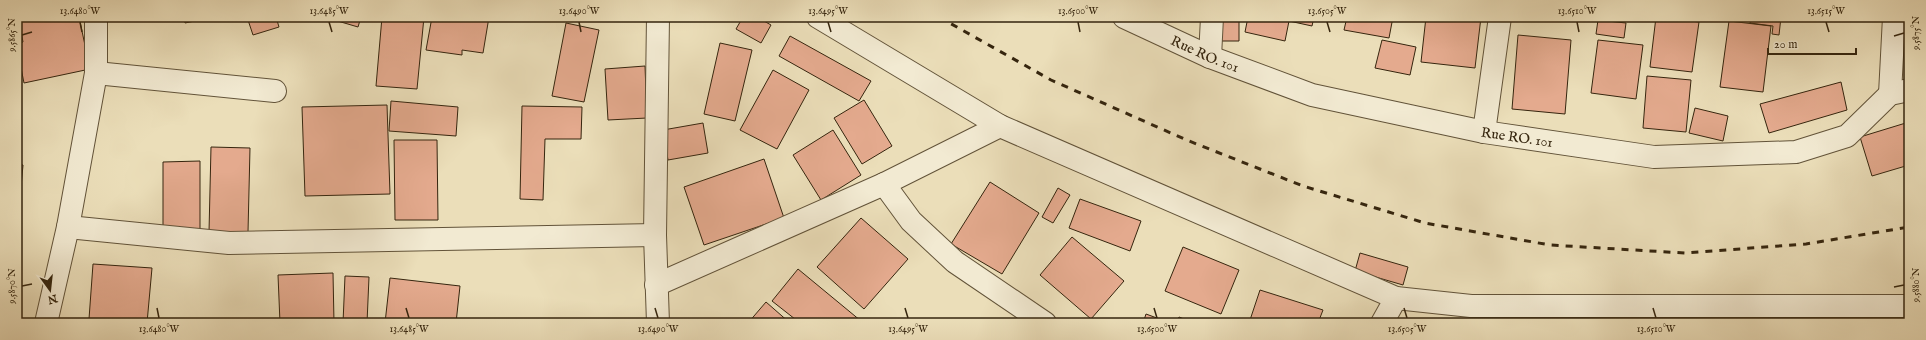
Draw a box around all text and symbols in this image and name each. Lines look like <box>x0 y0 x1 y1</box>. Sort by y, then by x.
text: 13.6480°W <box>60 5 101 18</box>
text: 13.6485°W <box>310 5 349 18</box>
text: 13.6490°W <box>559 5 600 18</box>
text: 13.6495°W <box>808 5 848 18</box>
text: 13.6500°W <box>1058 5 1098 18</box>
text: 13.6505°W <box>1308 5 1347 18</box>
text: 13.6510°W <box>1558 5 1597 18</box>
text: 13.6515°W <box>1807 5 1845 18</box>
text: 9.5875°N <box>1910 16 1923 51</box>
text: 9.5865°N <box>6 18 19 53</box>
scale bar <box>1768 30 1856 56</box>
street label: Rue RO. 101 <box>1168 32 1241 77</box>
text: 20 m <box>1774 37 1797 52</box>
street label: Rue RO. 101 <box>1480 124 1554 152</box>
text: 9.5880°N <box>1910 267 1923 303</box>
text: 9.5870°N <box>6 268 19 305</box>
north arrow <box>30 270 70 310</box>
text: N <box>45 290 60 307</box>
text: 13.6480°W <box>139 323 180 336</box>
text: 13.6485°W <box>390 323 429 336</box>
text: 13.6490°W <box>638 323 679 336</box>
text: 13.6495°W <box>888 323 928 336</box>
text: 13.6500°W <box>1137 323 1177 336</box>
text: 13.6505°W <box>1388 323 1427 336</box>
text: 13.6510°W <box>1637 323 1676 336</box>

